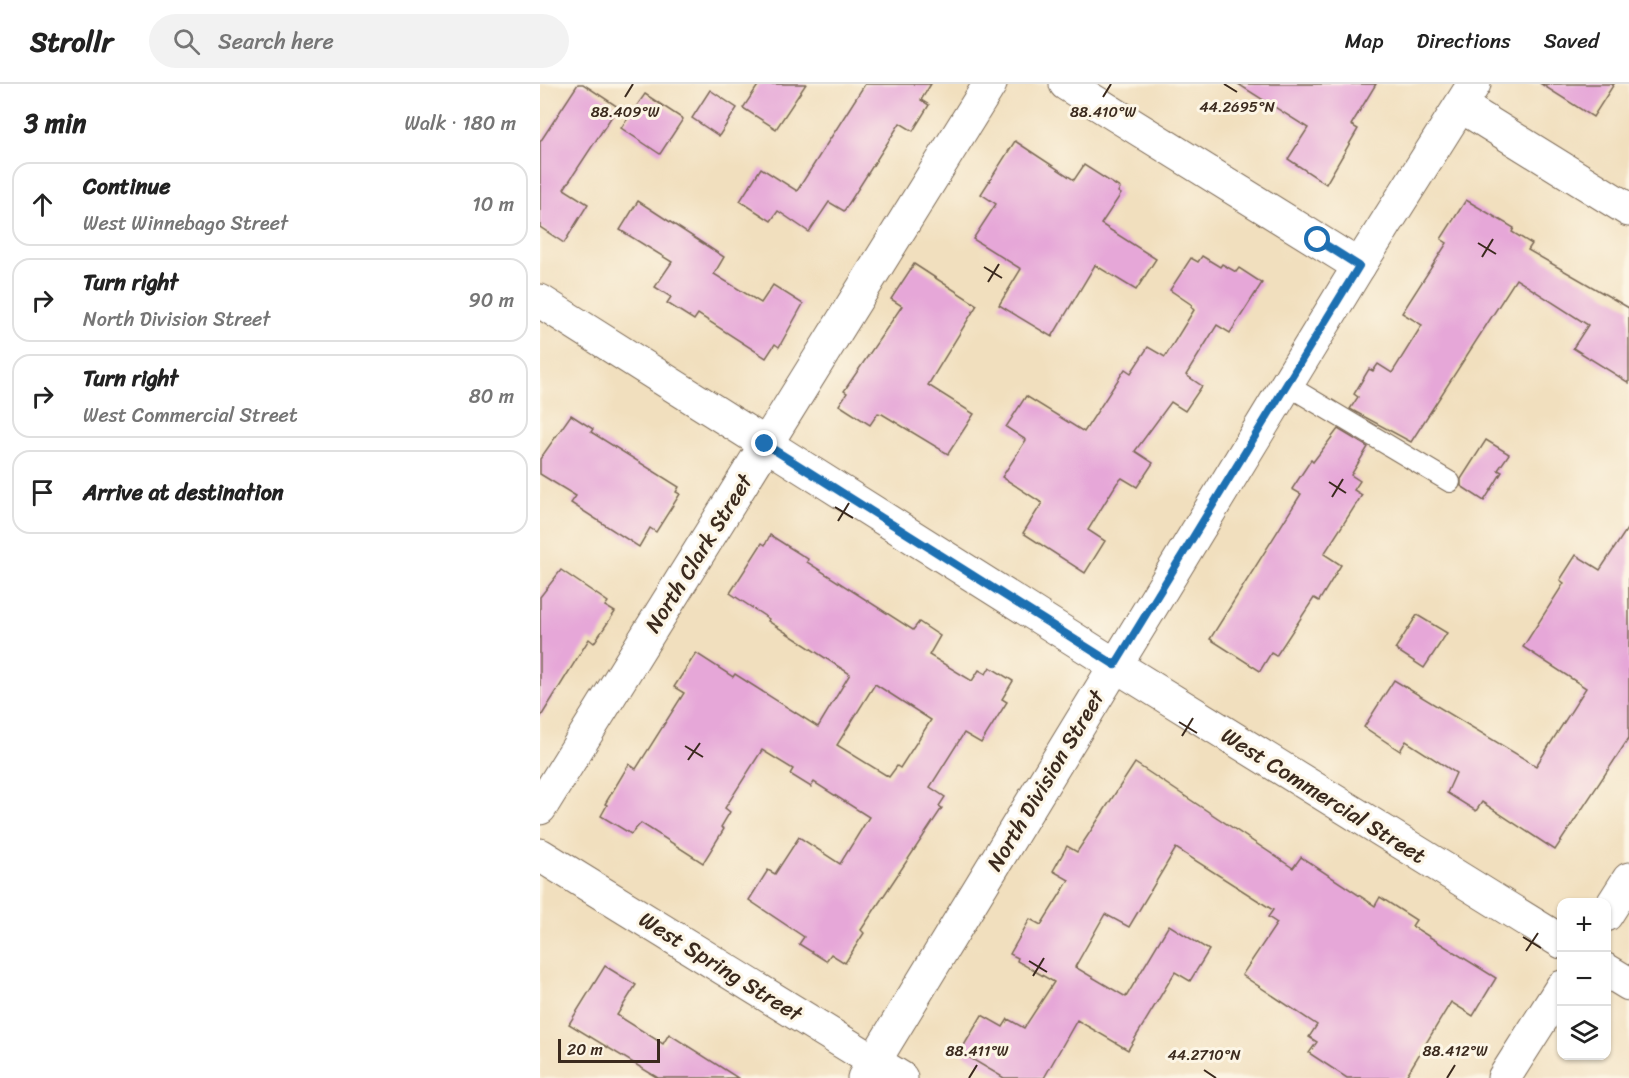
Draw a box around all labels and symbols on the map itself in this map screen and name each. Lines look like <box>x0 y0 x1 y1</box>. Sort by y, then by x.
text: 44.2695°N <box>1199 94 1275 120</box>
text: 88.409°W <box>591 99 660 125</box>
text: 88.410°W <box>1070 99 1136 125</box>
route start <box>1304 226 1330 252</box>
route end <box>751 430 777 456</box>
street label: North Clark Street <box>634 465 764 641</box>
street label: North Division Street <box>976 681 1116 879</box>
street label: West Commercial Street <box>1213 716 1435 875</box>
street label: West Spring Street <box>631 900 811 1033</box>
scale bar <box>558 1036 660 1064</box>
text: 88.411°W <box>946 1038 1009 1064</box>
text: 88.412°W <box>1422 1038 1488 1064</box>
text: 44.2710°N <box>1167 1042 1241 1068</box>

